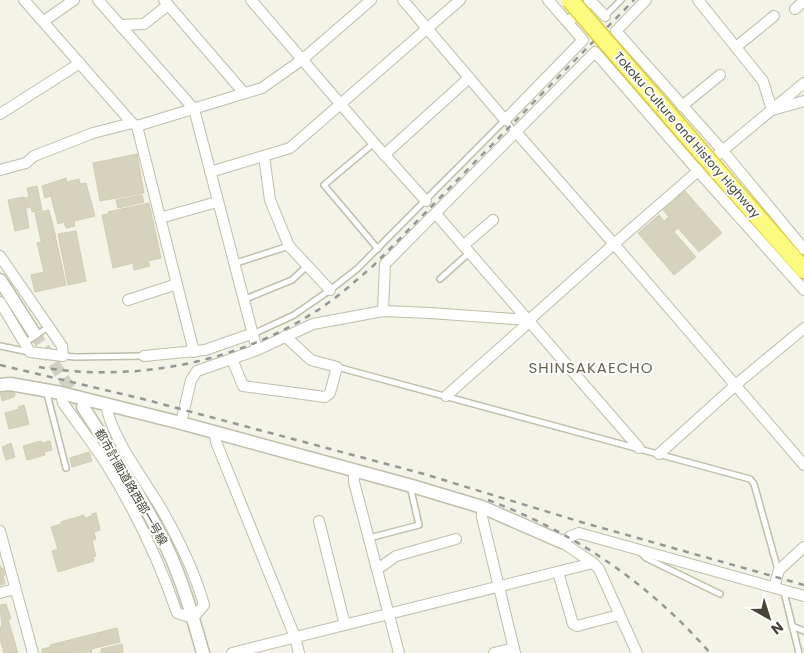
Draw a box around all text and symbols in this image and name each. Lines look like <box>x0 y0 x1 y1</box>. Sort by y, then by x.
street label: Tokoku Culture and History Highway <box>610 48 764 222</box>
district label: SHINSAKAECHO <box>529 357 653 378</box>
street label: 都市計画道路西部一号線 <box>91 425 172 548</box>
north arrow <box>744 593 794 643</box>
text: N <box>767 617 788 639</box>

